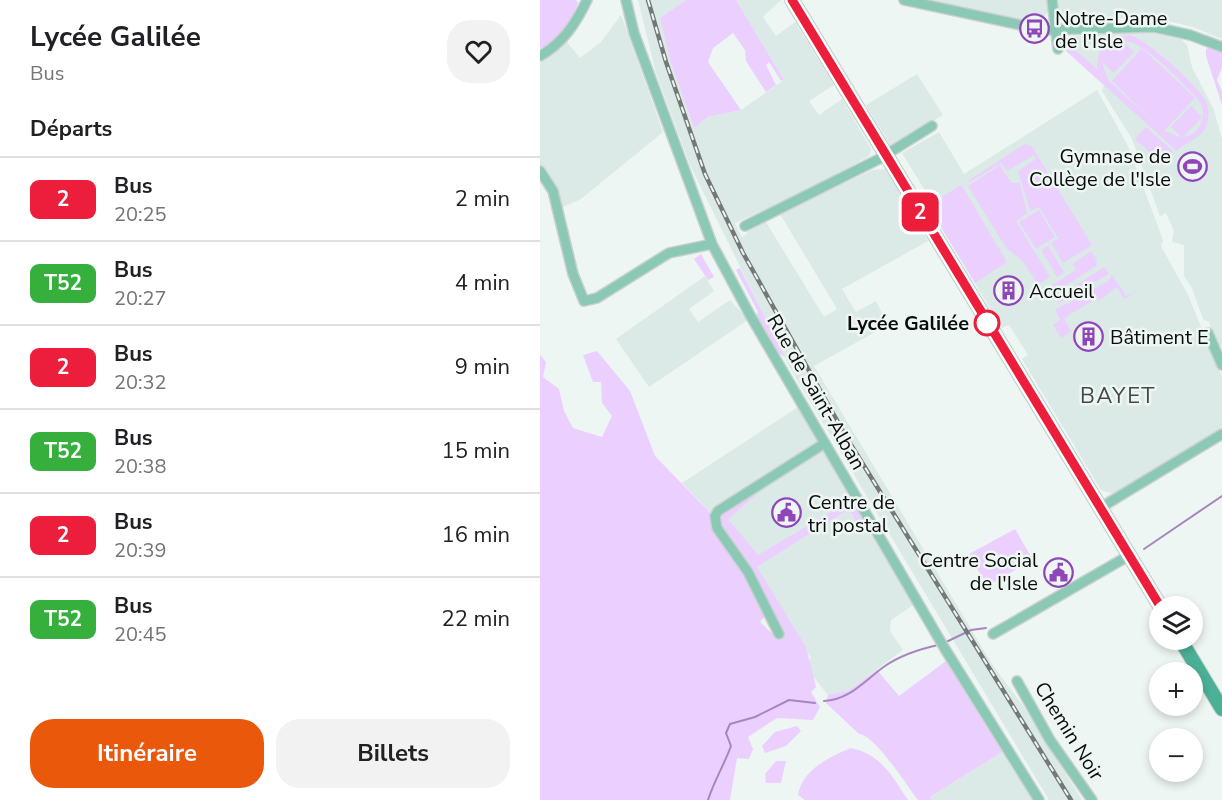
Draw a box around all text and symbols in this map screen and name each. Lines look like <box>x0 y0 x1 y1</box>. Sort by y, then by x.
place label: Notre-Dame de l'Isle <box>1055 5 1167 55</box>
bus stop icon: Notre-Dame de l'Isle <box>1018 13 1050 45</box>
text: Lycée Galilée <box>30 18 201 56</box>
button: heart <box>447 20 510 83</box>
text: Bus <box>30 60 64 87</box>
text: Départs <box>30 114 112 144</box>
place label: Gymnase de Collège de l'Isle <box>1029 143 1171 193</box>
sports icon: Gymnase de Collège de l'Isle <box>1176 151 1208 183</box>
text: Bus <box>114 171 153 201</box>
text: 2 min <box>455 184 510 214</box>
text: 2 <box>57 185 69 213</box>
line badge: 2 <box>900 192 940 232</box>
text: 2 <box>914 198 926 226</box>
text: 20:25 <box>114 201 167 228</box>
text: Bus <box>114 255 153 285</box>
text: 4 min <box>455 268 510 298</box>
text: T52 <box>44 269 82 297</box>
building icon: Accueil <box>992 275 1024 307</box>
place label: Accueil <box>1029 278 1094 305</box>
text: 20:27 <box>114 285 167 312</box>
street label: Rue de Saint-Alban <box>760 309 872 475</box>
place label: Lycée Galilée <box>847 310 969 337</box>
marker: Lycée Galilée <box>974 310 1000 336</box>
building icon: Bâtiment E <box>1073 321 1105 353</box>
place label: Bâtiment E <box>1110 324 1209 351</box>
text: Bus <box>114 339 153 369</box>
text: 9 min <box>455 352 510 382</box>
text: 2 <box>57 353 69 381</box>
text: 20:32 <box>114 369 167 396</box>
district label: BAYET <box>1080 381 1156 411</box>
text: Bus <box>114 423 153 453</box>
text: 15 min <box>442 436 510 466</box>
text: T52 <box>44 437 82 465</box>
text: 20:38 <box>114 453 167 480</box>
place label: Centre de tri postal <box>808 489 895 539</box>
public building icon: Centre de tri postal <box>771 497 803 529</box>
text: Bus <box>114 507 153 537</box>
text: 16 min <box>442 520 510 550</box>
text: 2 <box>57 521 69 549</box>
text: 20:39 <box>114 537 167 564</box>
place label: Centre Social de l'Isle <box>920 547 1038 597</box>
public building icon: Centre Social de l'Isle <box>1043 556 1075 588</box>
text: Bus <box>114 591 153 621</box>
map controls <box>1149 596 1203 782</box>
button: layers <box>1149 596 1203 650</box>
text: 22 min <box>442 604 510 634</box>
text: T52 <box>44 605 82 633</box>
text: 20:45 <box>114 621 167 648</box>
button: + <box>1149 662 1203 716</box>
street label: Chemin Noir <box>1028 677 1110 785</box>
button: Itinéraire <box>30 719 264 788</box>
button: Billets <box>276 719 510 788</box>
button: − <box>1149 728 1203 782</box>

